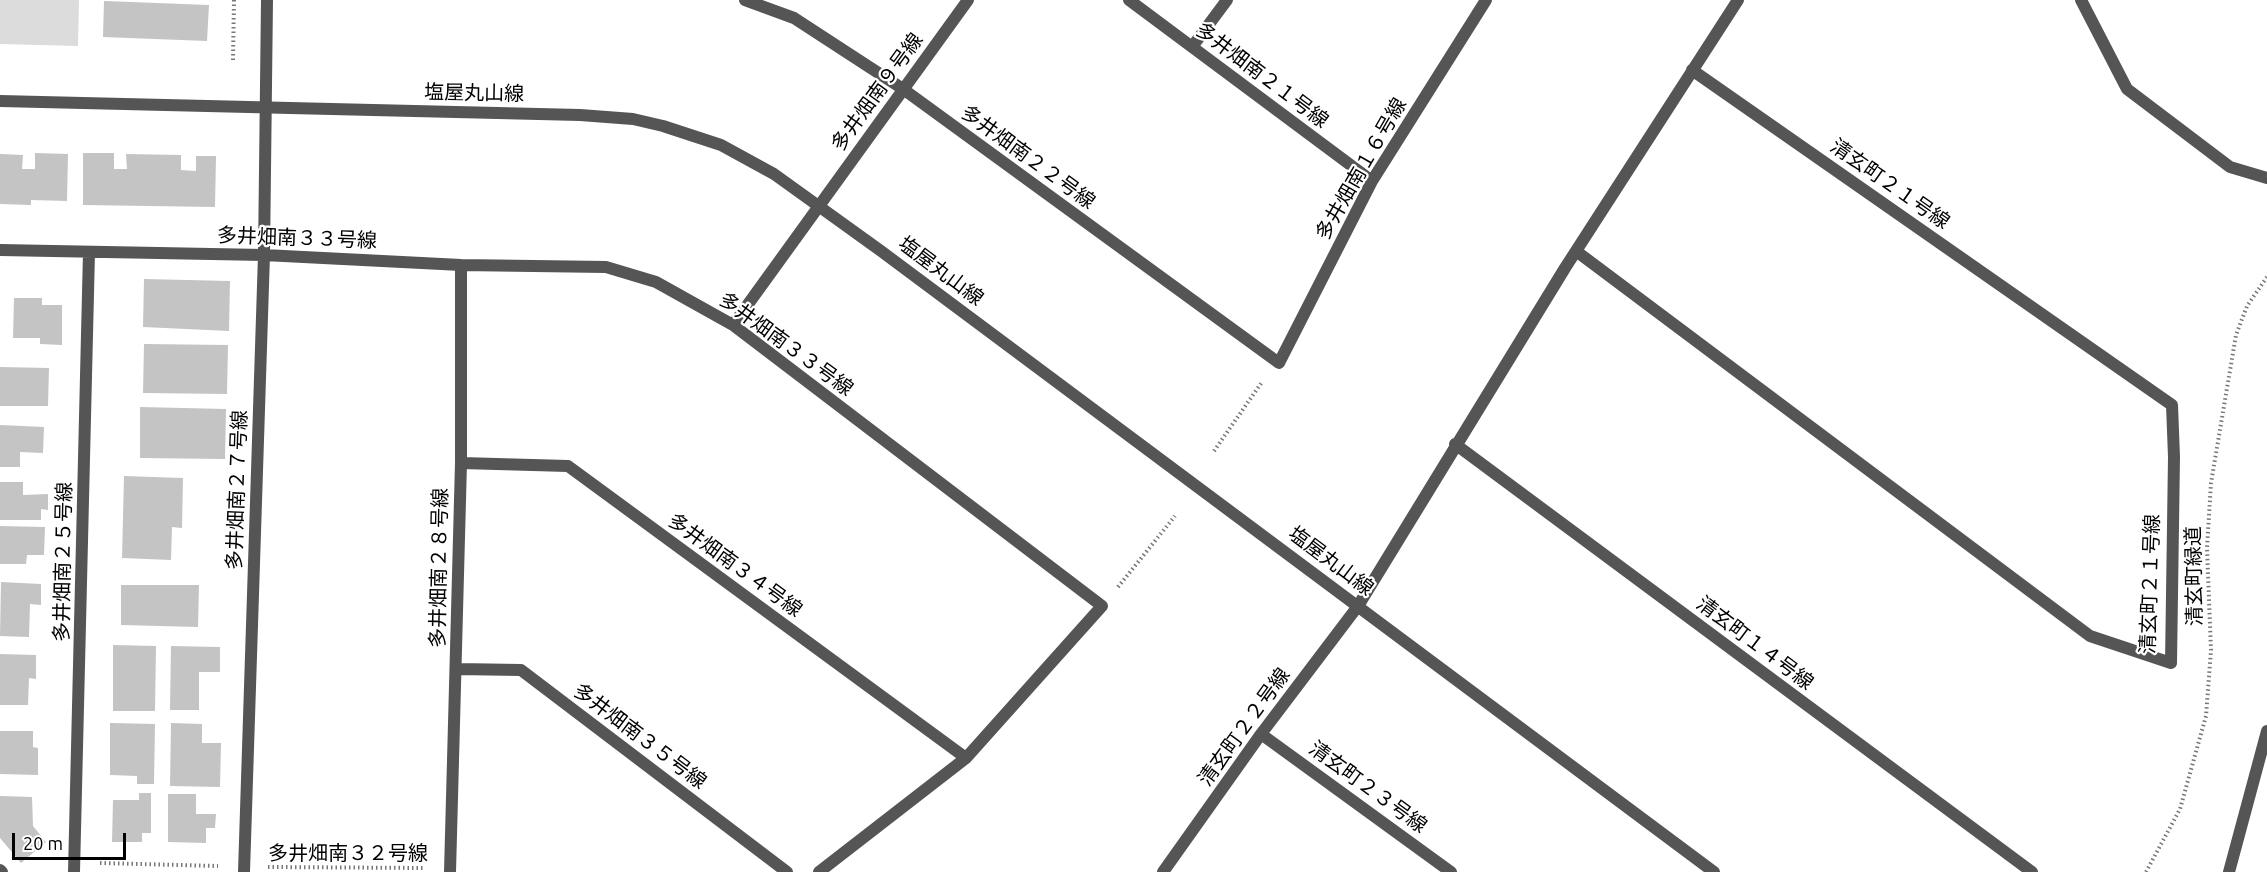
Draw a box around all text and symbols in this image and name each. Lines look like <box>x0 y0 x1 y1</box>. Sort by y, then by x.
street label: 多井畑南２１号線 <box>1191 17 1333 133</box>
street label: 多井畑南９号線 <box>826 28 928 156</box>
street label: 塩屋丸山線 <box>424 80 524 106</box>
street label: 多井畑南１６号線 <box>1311 94 1411 244</box>
street label: 多井畑南２２号線 <box>956 100 1100 214</box>
street label: 清玄町２１号線 <box>1826 134 1954 234</box>
street label: 多井畑南３３号線 <box>217 223 377 253</box>
street label: 塩屋丸山線 <box>894 231 988 311</box>
street label: 多井畑南３３号線 <box>714 287 858 401</box>
street label: 多井畑南２７号線 <box>222 410 252 570</box>
street label: 多井畑南２５号線 <box>50 482 76 642</box>
street label: 多井畑南２８号線 <box>426 488 452 648</box>
street label: 多井畑南３４号線 <box>663 508 807 622</box>
street label: 清玄町２１号線 <box>2136 514 2164 654</box>
street label: 塩屋丸山線 <box>1284 521 1378 601</box>
street label: 清玄町緑道 <box>2181 526 2207 626</box>
street label: 清玄町１４号線 <box>1692 591 1818 695</box>
street label: 清玄町２２号線 <box>1193 663 1295 791</box>
street label: 多井畑南３５号線 <box>569 678 711 794</box>
street label: 清玄町２３号線 <box>1304 736 1432 838</box>
scale bar <box>15 821 129 859</box>
text: 20 m <box>23 833 63 853</box>
street label: 多井畑南３２号線 <box>268 841 428 865</box>

